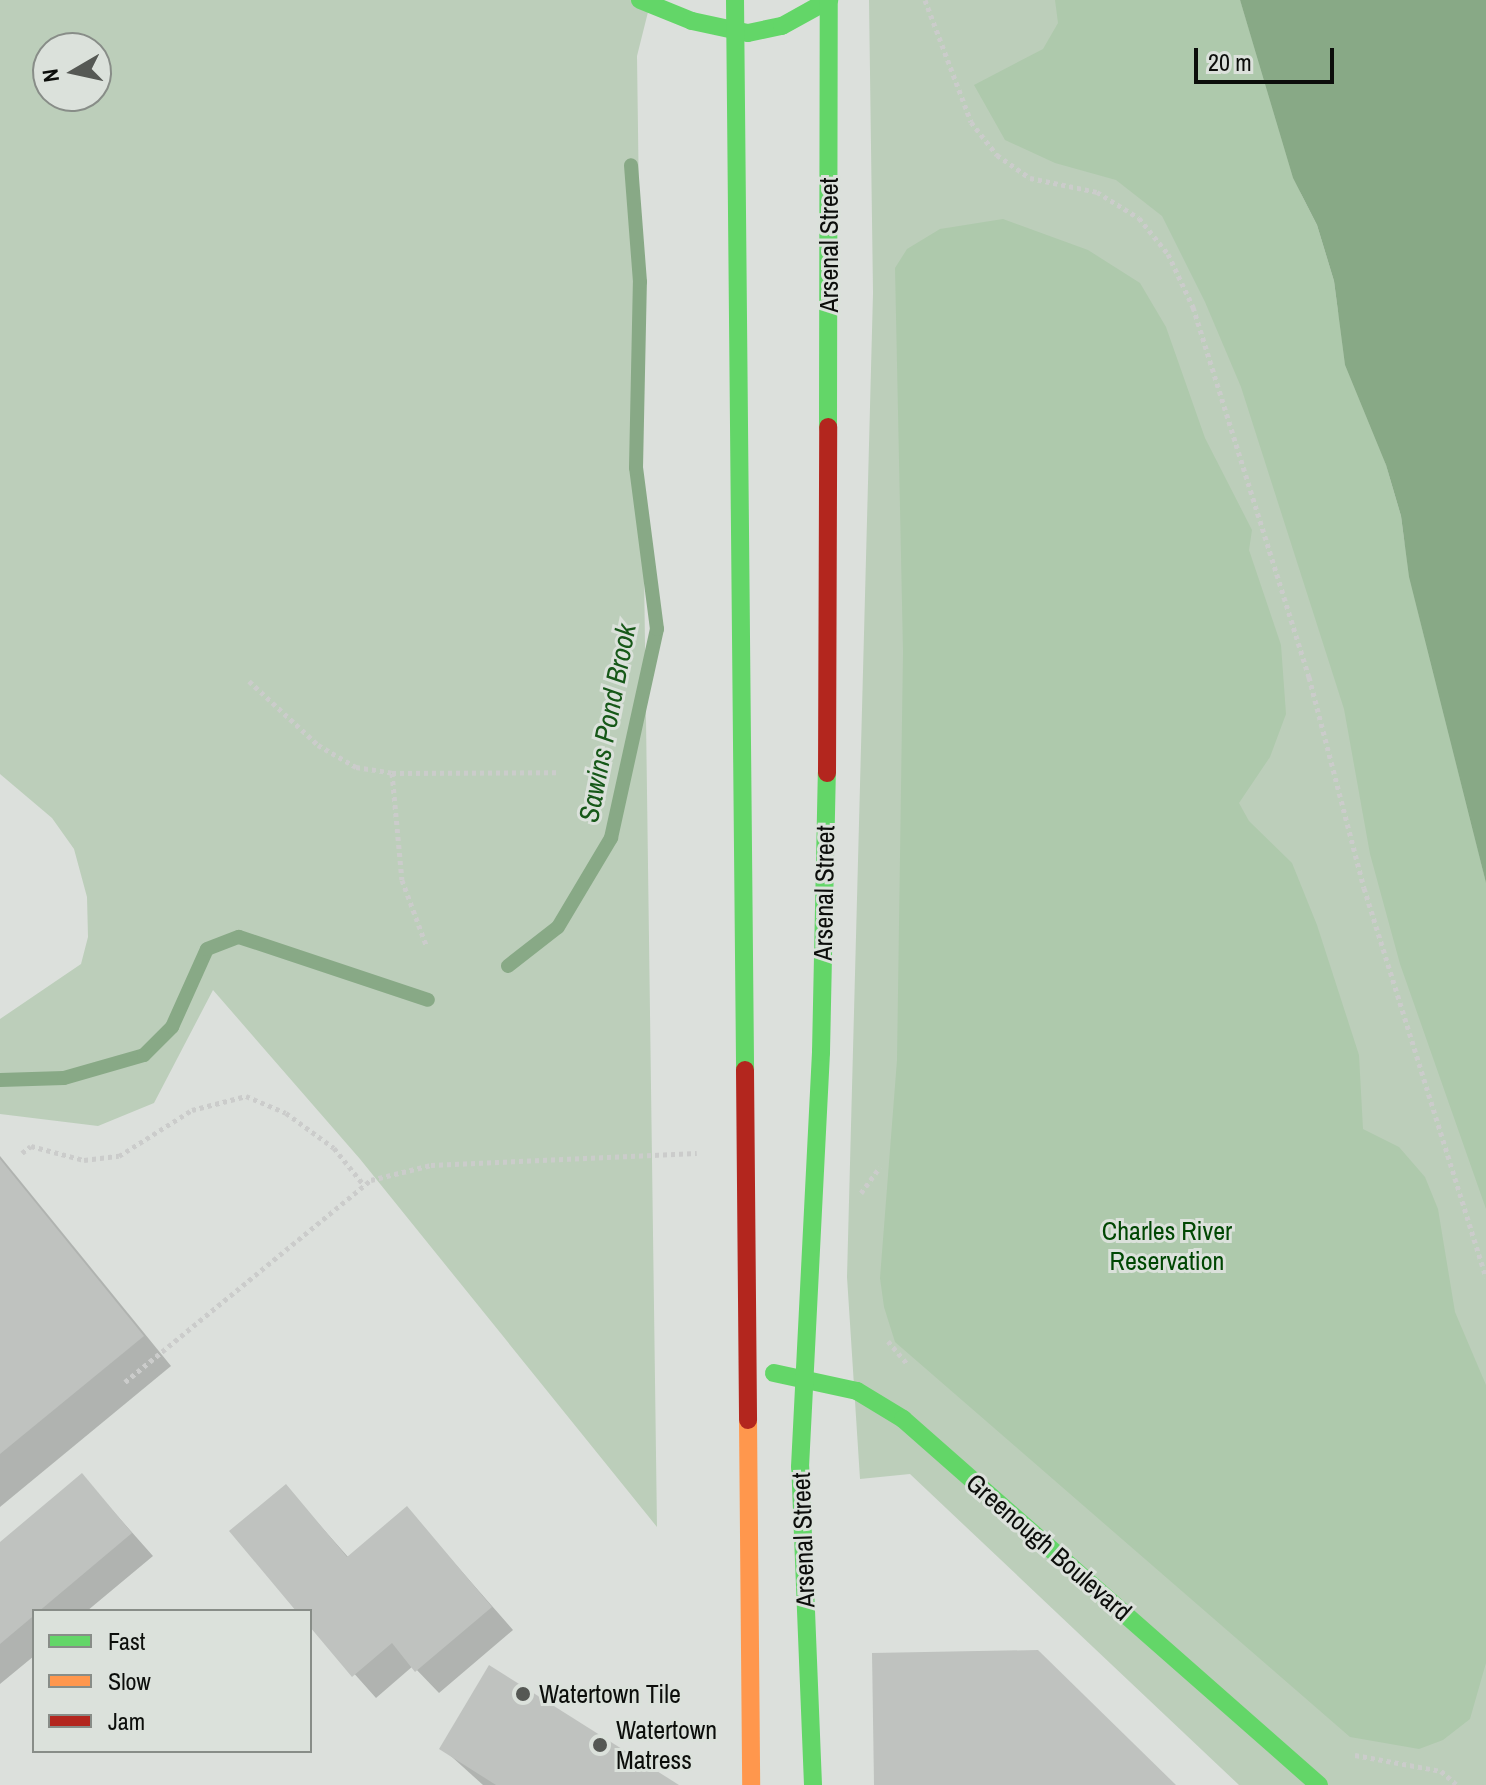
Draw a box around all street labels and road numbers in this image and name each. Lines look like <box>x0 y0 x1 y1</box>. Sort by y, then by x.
street label: Arsenal Street <box>813 177 845 313</box>
street label: Arsenal Street <box>807 825 841 961</box>
street label: Greenough Boulevard <box>960 1467 1138 1627</box>
street label: Arsenal Street <box>785 1472 821 1608</box>

